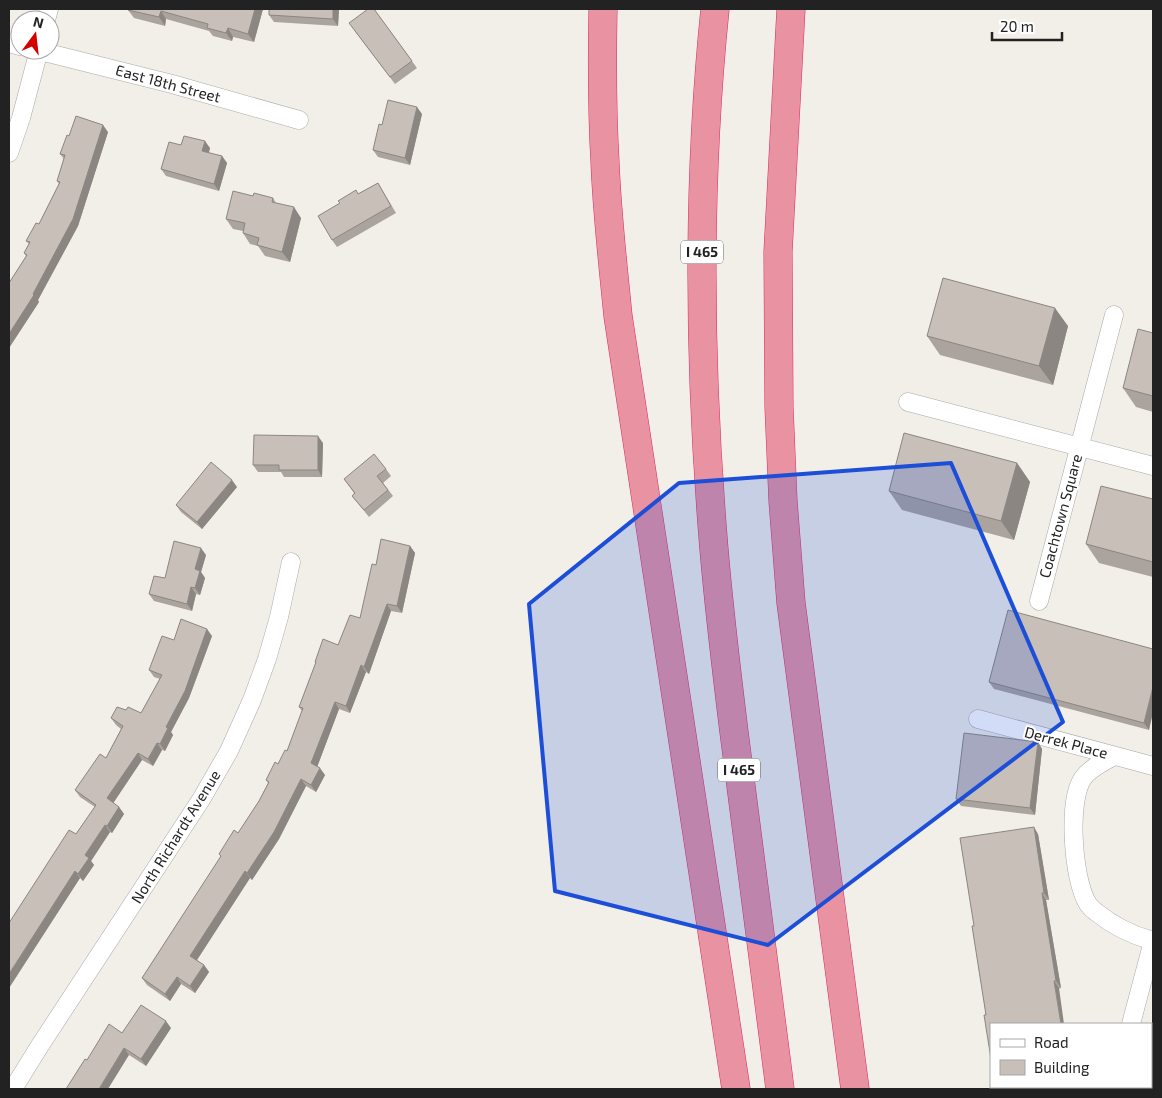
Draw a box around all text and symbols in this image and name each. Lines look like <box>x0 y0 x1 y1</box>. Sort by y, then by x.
north arrow <box>10 10 60 60</box>
scale bar <box>992 10 1062 42</box>
text: N <box>31 12 46 31</box>
text: 20 m <box>1000 17 1034 35</box>
street label: East 18th Street <box>114 60 223 106</box>
road number: I 465 <box>681 240 723 264</box>
street label: Coachtown Square <box>1035 452 1085 580</box>
street label: Derrek Place <box>1023 722 1110 762</box>
road number: I 465 <box>718 758 760 782</box>
street label: North Richardt Avenue <box>127 767 223 906</box>
legend <box>990 1023 1152 1088</box>
text: Road <box>1034 1033 1069 1051</box>
text: Building <box>1034 1058 1090 1076</box>

